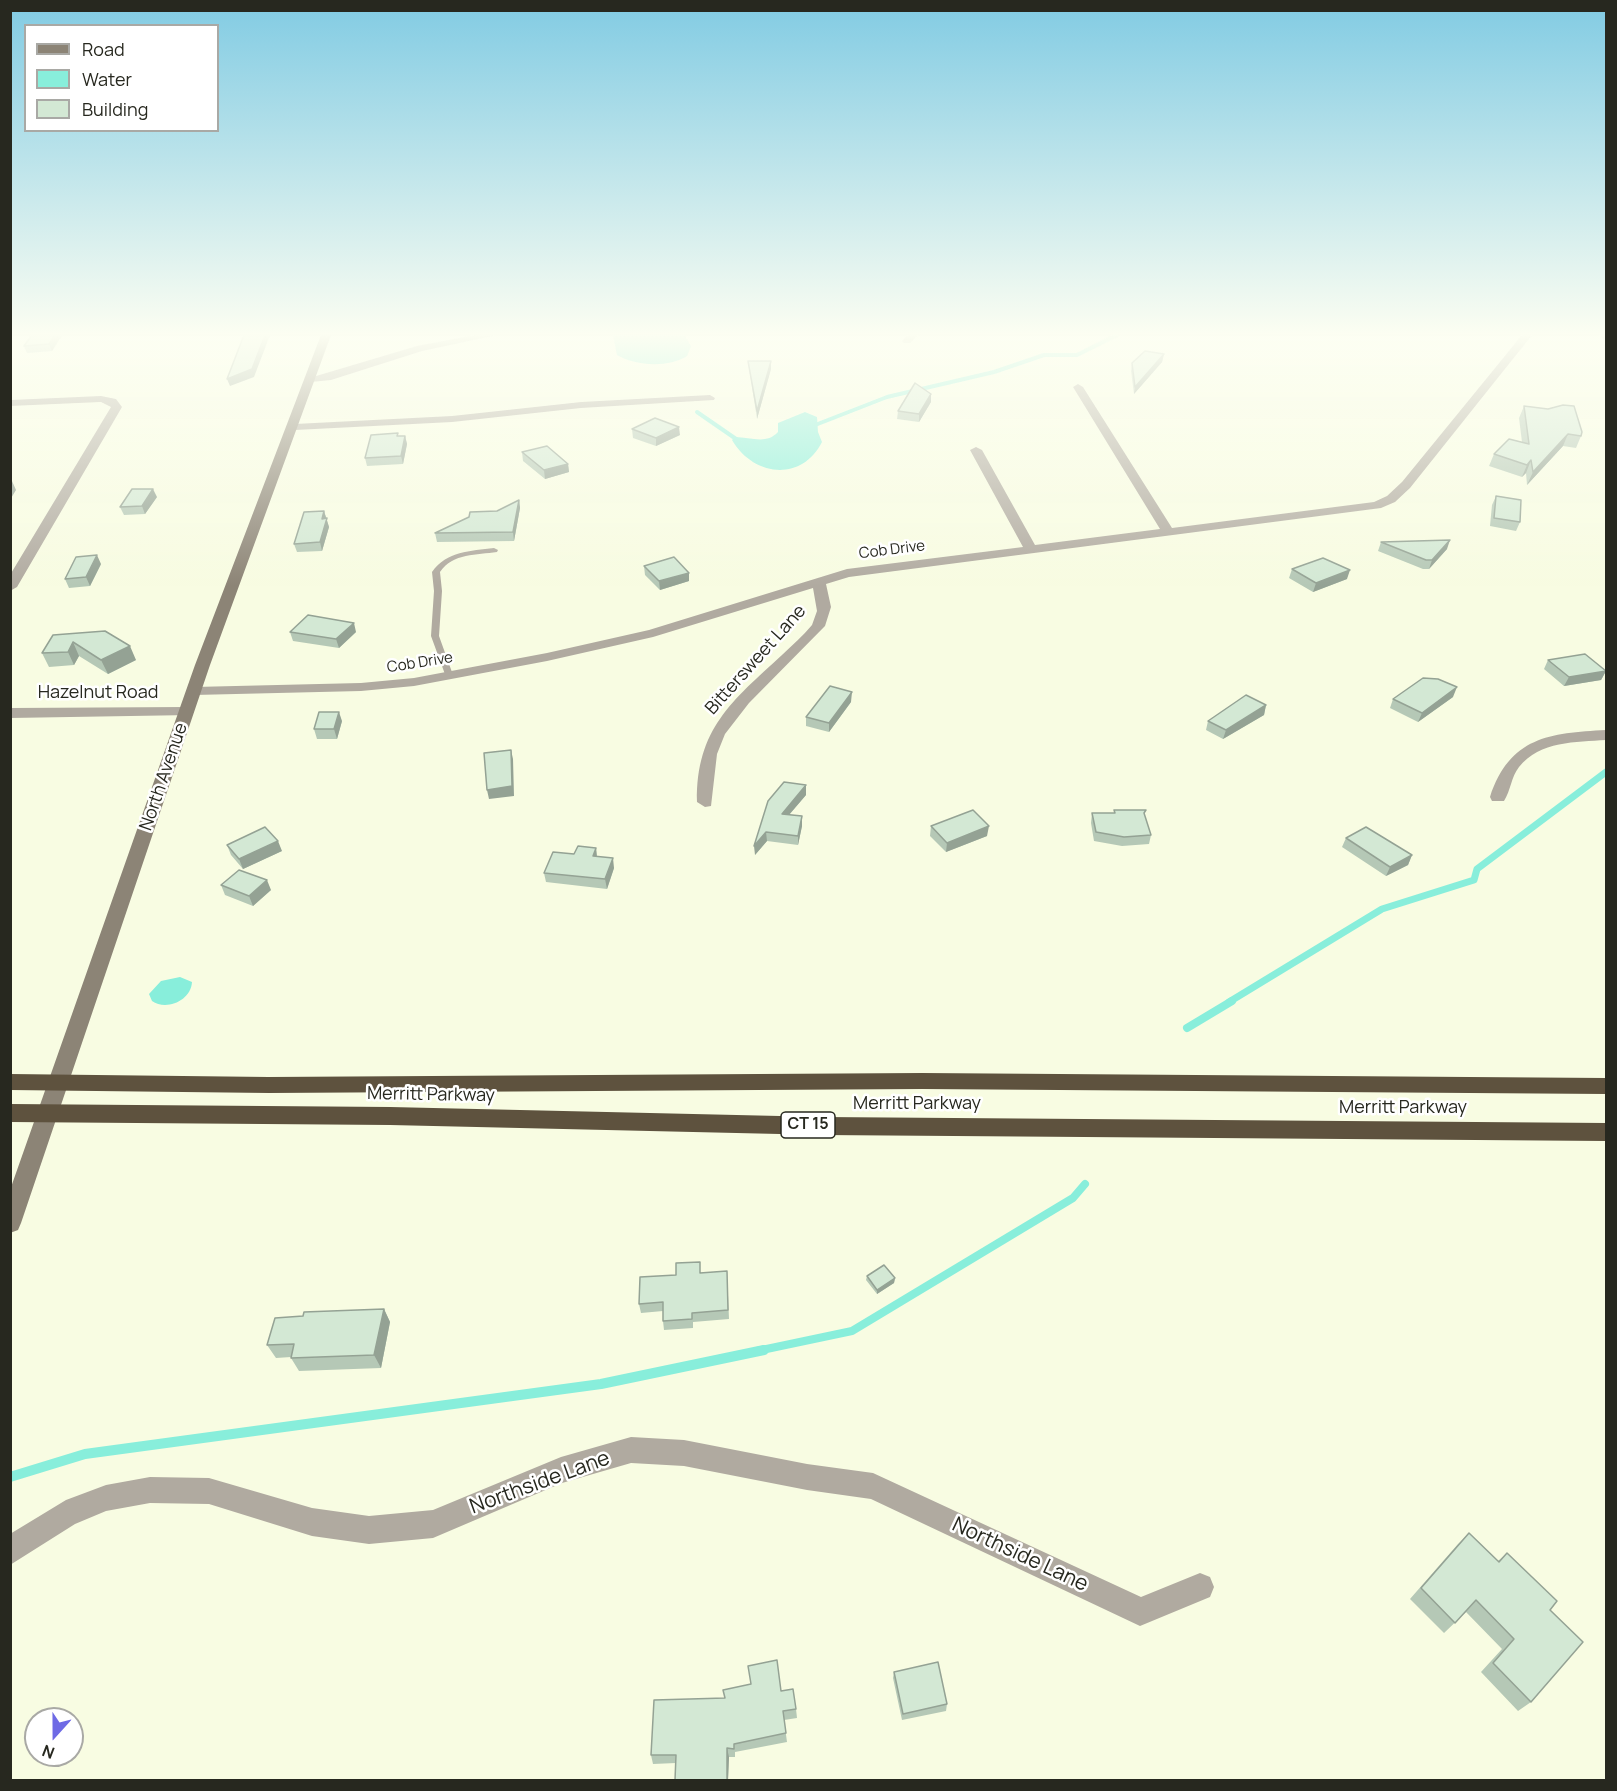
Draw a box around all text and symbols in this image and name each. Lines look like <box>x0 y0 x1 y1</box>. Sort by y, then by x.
legend <box>24 24 219 132</box>
text: Road <box>82 37 125 61</box>
text: Water <box>82 67 132 91</box>
text: Building <box>82 97 148 121</box>
street label: Cob Drive <box>858 537 926 563</box>
street label: Bittersweet Lane <box>701 601 811 719</box>
street label: Cob Drive <box>386 649 454 677</box>
street label: Hazelnut Road <box>38 682 158 704</box>
street label: North Avenue <box>135 720 193 834</box>
street label: Merritt Parkway <box>367 1083 495 1107</box>
street label: Merritt Parkway <box>853 1093 981 1115</box>
street label: Merritt Parkway <box>1339 1097 1467 1119</box>
road number: CT 15 <box>781 1112 835 1138</box>
street label: Northside Lane <box>467 1446 613 1520</box>
street label: Northside Lane <box>948 1512 1092 1598</box>
north arrow <box>24 1707 84 1767</box>
text: N <box>39 1740 58 1764</box>

